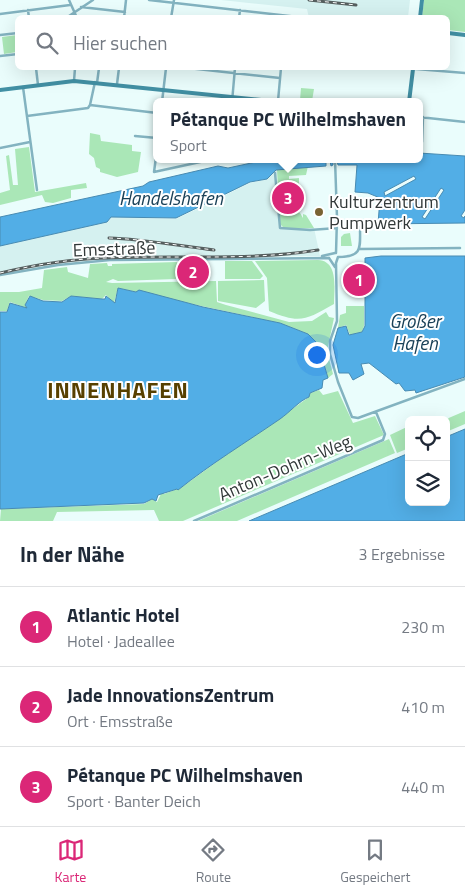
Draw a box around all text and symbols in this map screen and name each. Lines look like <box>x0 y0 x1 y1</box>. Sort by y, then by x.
search box <box>15 15 450 70</box>
text: Hier suchen <box>73 28 168 57</box>
icon: search <box>33 29 61 57</box>
popup <box>153 98 423 163</box>
text: Pétanque PC Wilhelmshaven <box>170 104 406 133</box>
text: Sport <box>170 133 207 157</box>
pin: 3 <box>272 179 304 217</box>
water label: Handelshafen <box>119 183 224 212</box>
place label: Kulturzentrum Pumpwerk <box>329 188 439 236</box>
marker: Kulturzentrum Pumpwerk <box>313 206 325 218</box>
street label: Emsstraße <box>72 234 156 263</box>
pin: 2 <box>177 253 209 291</box>
pin: 1 <box>343 261 375 299</box>
water label: Großer Hafen <box>389 306 443 357</box>
your location <box>304 342 330 368</box>
district label: INNENHAFEN <box>47 373 189 407</box>
map controls <box>405 416 450 506</box>
button: locate <box>405 416 450 461</box>
street label: Anton-Dohrn-Weg <box>214 427 355 508</box>
button: layers <box>405 461 450 506</box>
text: In der Nähe <box>20 538 125 570</box>
text: 3 Ergebnisse <box>358 542 445 566</box>
text: Atlantic Hotel <box>67 600 180 629</box>
text: 1 <box>32 615 40 639</box>
text: 230 m <box>401 615 445 639</box>
text: Hotel · Jadeallee <box>67 629 175 653</box>
text: Jade InnovationsZentrum <box>67 680 274 709</box>
text: 2 <box>32 695 40 719</box>
text: 410 m <box>401 695 445 719</box>
text: Ort · Emsstraße <box>67 709 173 733</box>
text: Pétanque PC Wilhelmshaven <box>67 760 303 789</box>
text: 3 <box>32 775 40 799</box>
text: 440 m <box>401 775 445 799</box>
text: Sport · Banter Deich <box>67 789 201 813</box>
tab: Karte <box>55 836 86 887</box>
tab: Route <box>196 836 231 887</box>
tab: Gespeichert <box>340 836 410 887</box>

